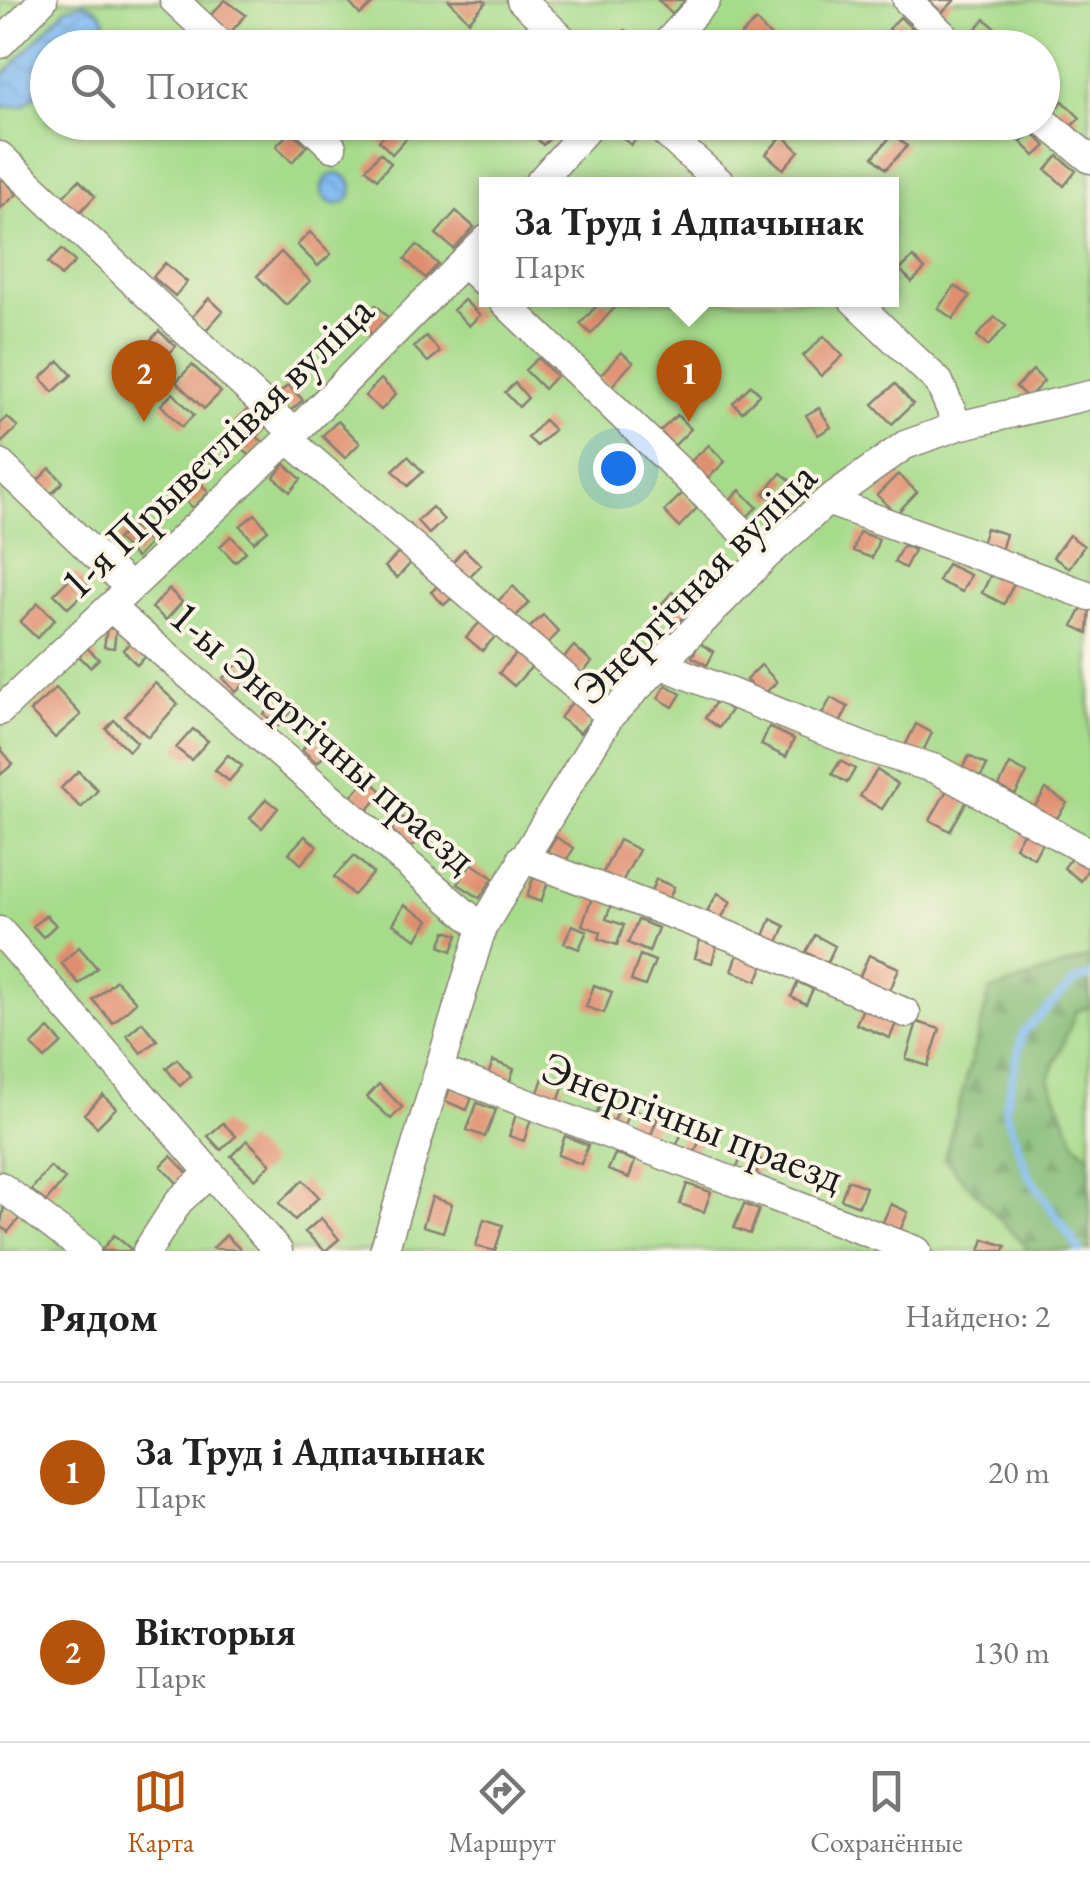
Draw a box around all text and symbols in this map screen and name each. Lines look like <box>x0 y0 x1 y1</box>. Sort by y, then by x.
search box <box>30 30 1060 140</box>
icon: search <box>65 58 120 113</box>
text: Поиск <box>145 61 248 110</box>
popup <box>479 177 899 307</box>
text: За Труд і Адпачынак <box>514 197 864 246</box>
text: Парк <box>514 246 585 288</box>
street label: 1-я Прыветлівая вуліца <box>47 281 385 611</box>
pin: 2 <box>112 340 176 422</box>
pin: 1 <box>656 340 722 422</box>
your location <box>593 443 644 494</box>
street label: Энергічная вуліца <box>560 448 828 716</box>
street label: 1-ы Энергічны праезд <box>158 587 490 885</box>
street label: Энергічны праезд <box>534 1037 852 1205</box>
text: Рядом <box>40 1289 158 1344</box>
text: Найдено: 2 <box>905 1295 1050 1337</box>
text: За Труд і Адпачынак <box>135 1427 485 1476</box>
text: 1 <box>64 1451 81 1493</box>
text: 20 m <box>988 1451 1050 1493</box>
text: Парк <box>135 1476 206 1518</box>
text: Вікторыя <box>135 1607 296 1656</box>
text: 2 <box>64 1631 81 1673</box>
text: 130 m <box>973 1631 1050 1673</box>
text: Парк <box>135 1656 206 1698</box>
tab: Карта <box>127 1764 194 1860</box>
tab: Маршрут <box>448 1764 556 1860</box>
tab: Сохранённые <box>810 1764 963 1860</box>

